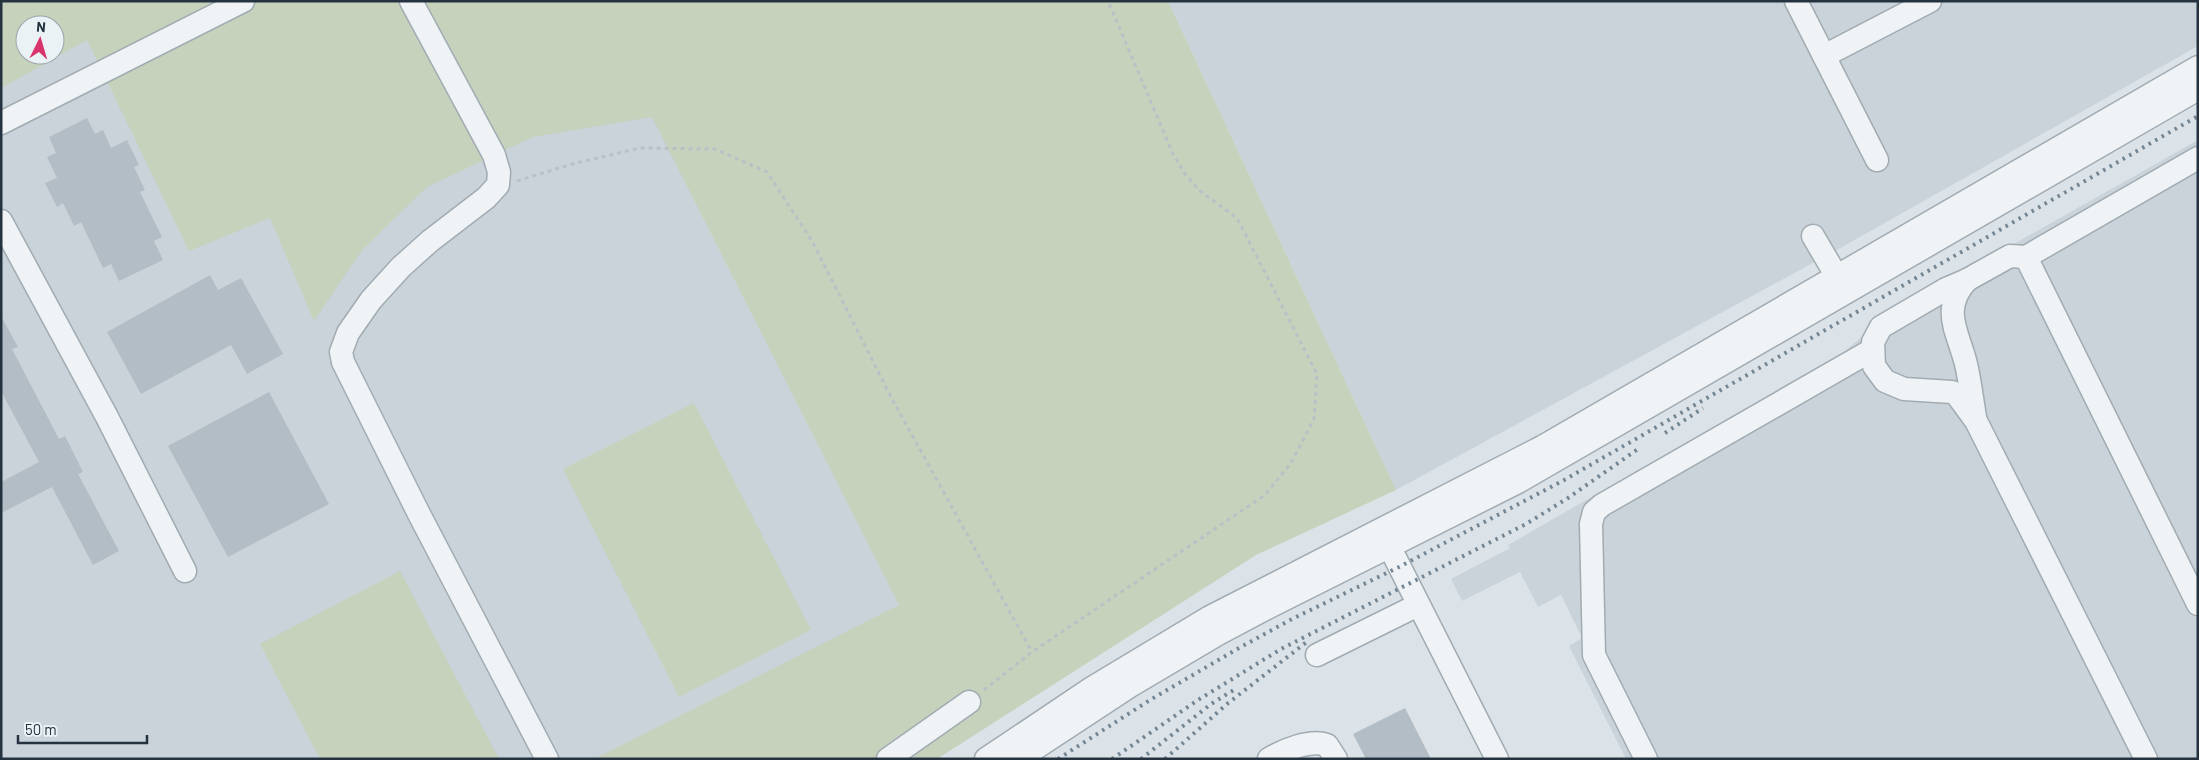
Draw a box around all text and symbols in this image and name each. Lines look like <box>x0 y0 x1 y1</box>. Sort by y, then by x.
north arrow <box>15 15 65 65</box>
text: N <box>36 18 47 35</box>
scale bar <box>18 712 146 744</box>
text: 50 m <box>25 720 57 738</box>

